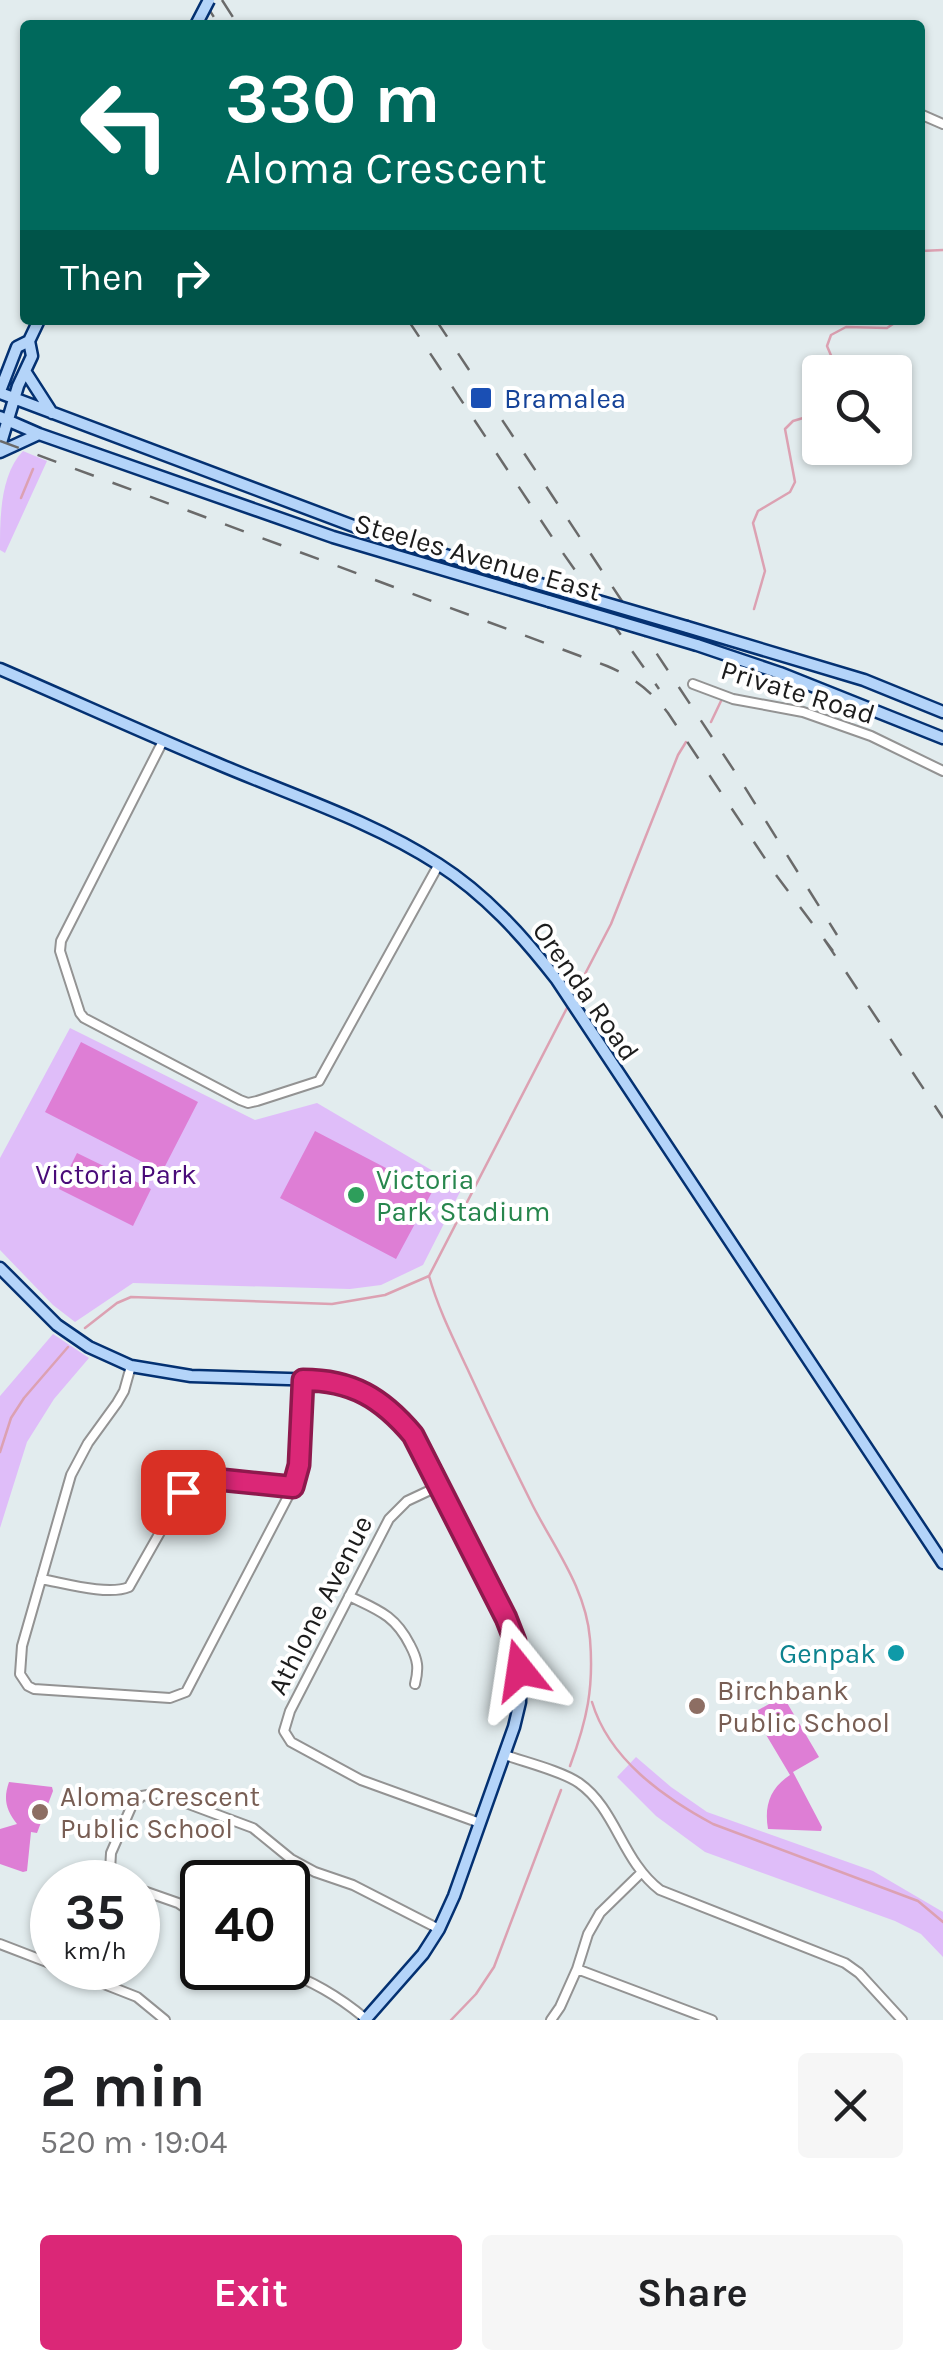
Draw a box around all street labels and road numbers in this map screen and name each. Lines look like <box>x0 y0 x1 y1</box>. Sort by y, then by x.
street label: Steeles Avenue East <box>351 506 605 608</box>
street label: Private Road <box>717 653 879 731</box>
street label: Orenda Road <box>526 915 646 1067</box>
street label: Athlone Avenue <box>261 1510 379 1700</box>

